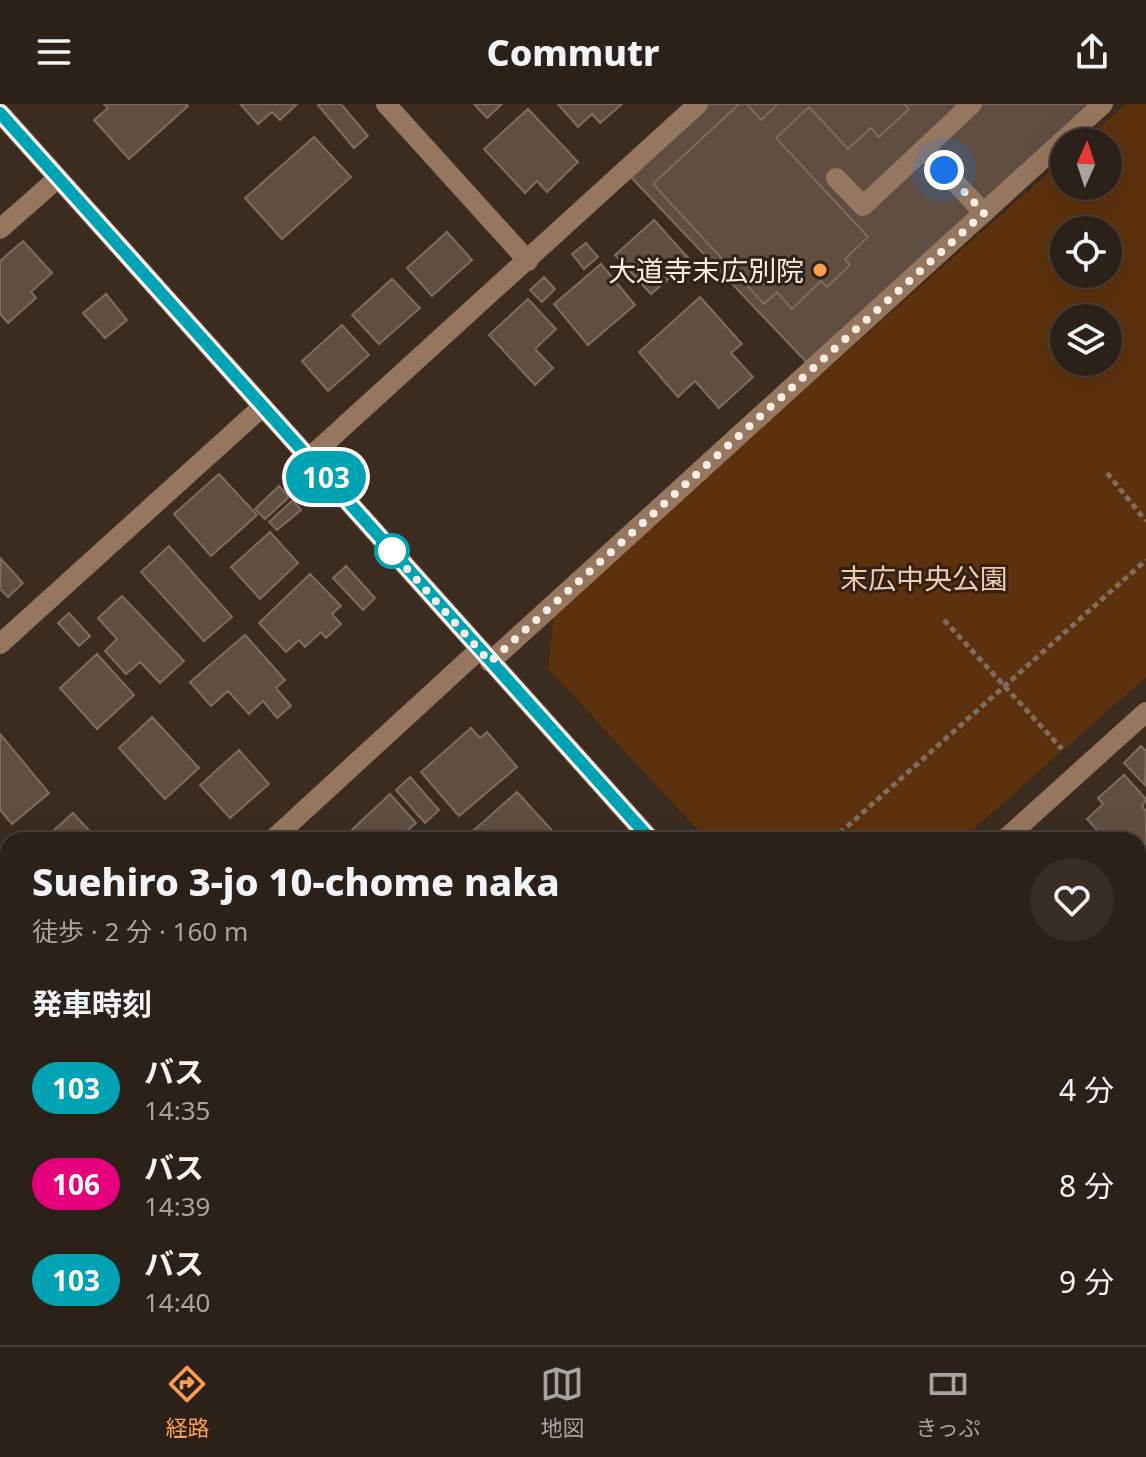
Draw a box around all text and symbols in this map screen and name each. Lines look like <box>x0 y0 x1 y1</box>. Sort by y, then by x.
text: Commutr <box>486 28 660 77</box>
icon: menu <box>32 30 76 74</box>
icon: share <box>1070 30 1114 74</box>
north arrow <box>1050 128 1122 200</box>
map controls <box>1050 128 1122 376</box>
your location <box>924 150 964 190</box>
button: locate <box>1050 216 1122 288</box>
place label: 大道寺末広別院 <box>608 251 804 289</box>
marker: 大道寺末広別院 <box>811 261 829 279</box>
button: layers <box>1050 304 1122 376</box>
line badge: 103 <box>280 451 372 503</box>
text: 103 <box>302 458 350 496</box>
unlabelled marker <box>375 534 409 568</box>
park label: 末広中央公園 <box>840 559 1008 597</box>
text: Suehiro 3-jo 10-chome naka <box>32 855 560 907</box>
button: heart <box>1030 858 1114 942</box>
text: 徒歩 · 2 分 · 160 m <box>32 913 248 949</box>
text: 発車時刻 <box>32 983 152 1024</box>
text: バス <box>144 1051 204 1092</box>
text: 103 <box>52 1069 100 1107</box>
text: 4 分 <box>1059 1069 1114 1110</box>
text: 14:35 <box>144 1092 210 1128</box>
text: バス <box>144 1147 204 1188</box>
text: 106 <box>52 1165 100 1203</box>
text: 8 分 <box>1059 1165 1114 1206</box>
text: 14:39 <box>144 1188 210 1224</box>
text: バス <box>144 1243 204 1284</box>
text: 103 <box>52 1261 100 1299</box>
text: 9 分 <box>1059 1261 1114 1302</box>
text: 14:40 <box>144 1284 210 1320</box>
tab: 経路 <box>165 1362 209 1442</box>
tab: 地図 <box>540 1362 584 1442</box>
tab: きっぷ <box>915 1362 981 1442</box>

